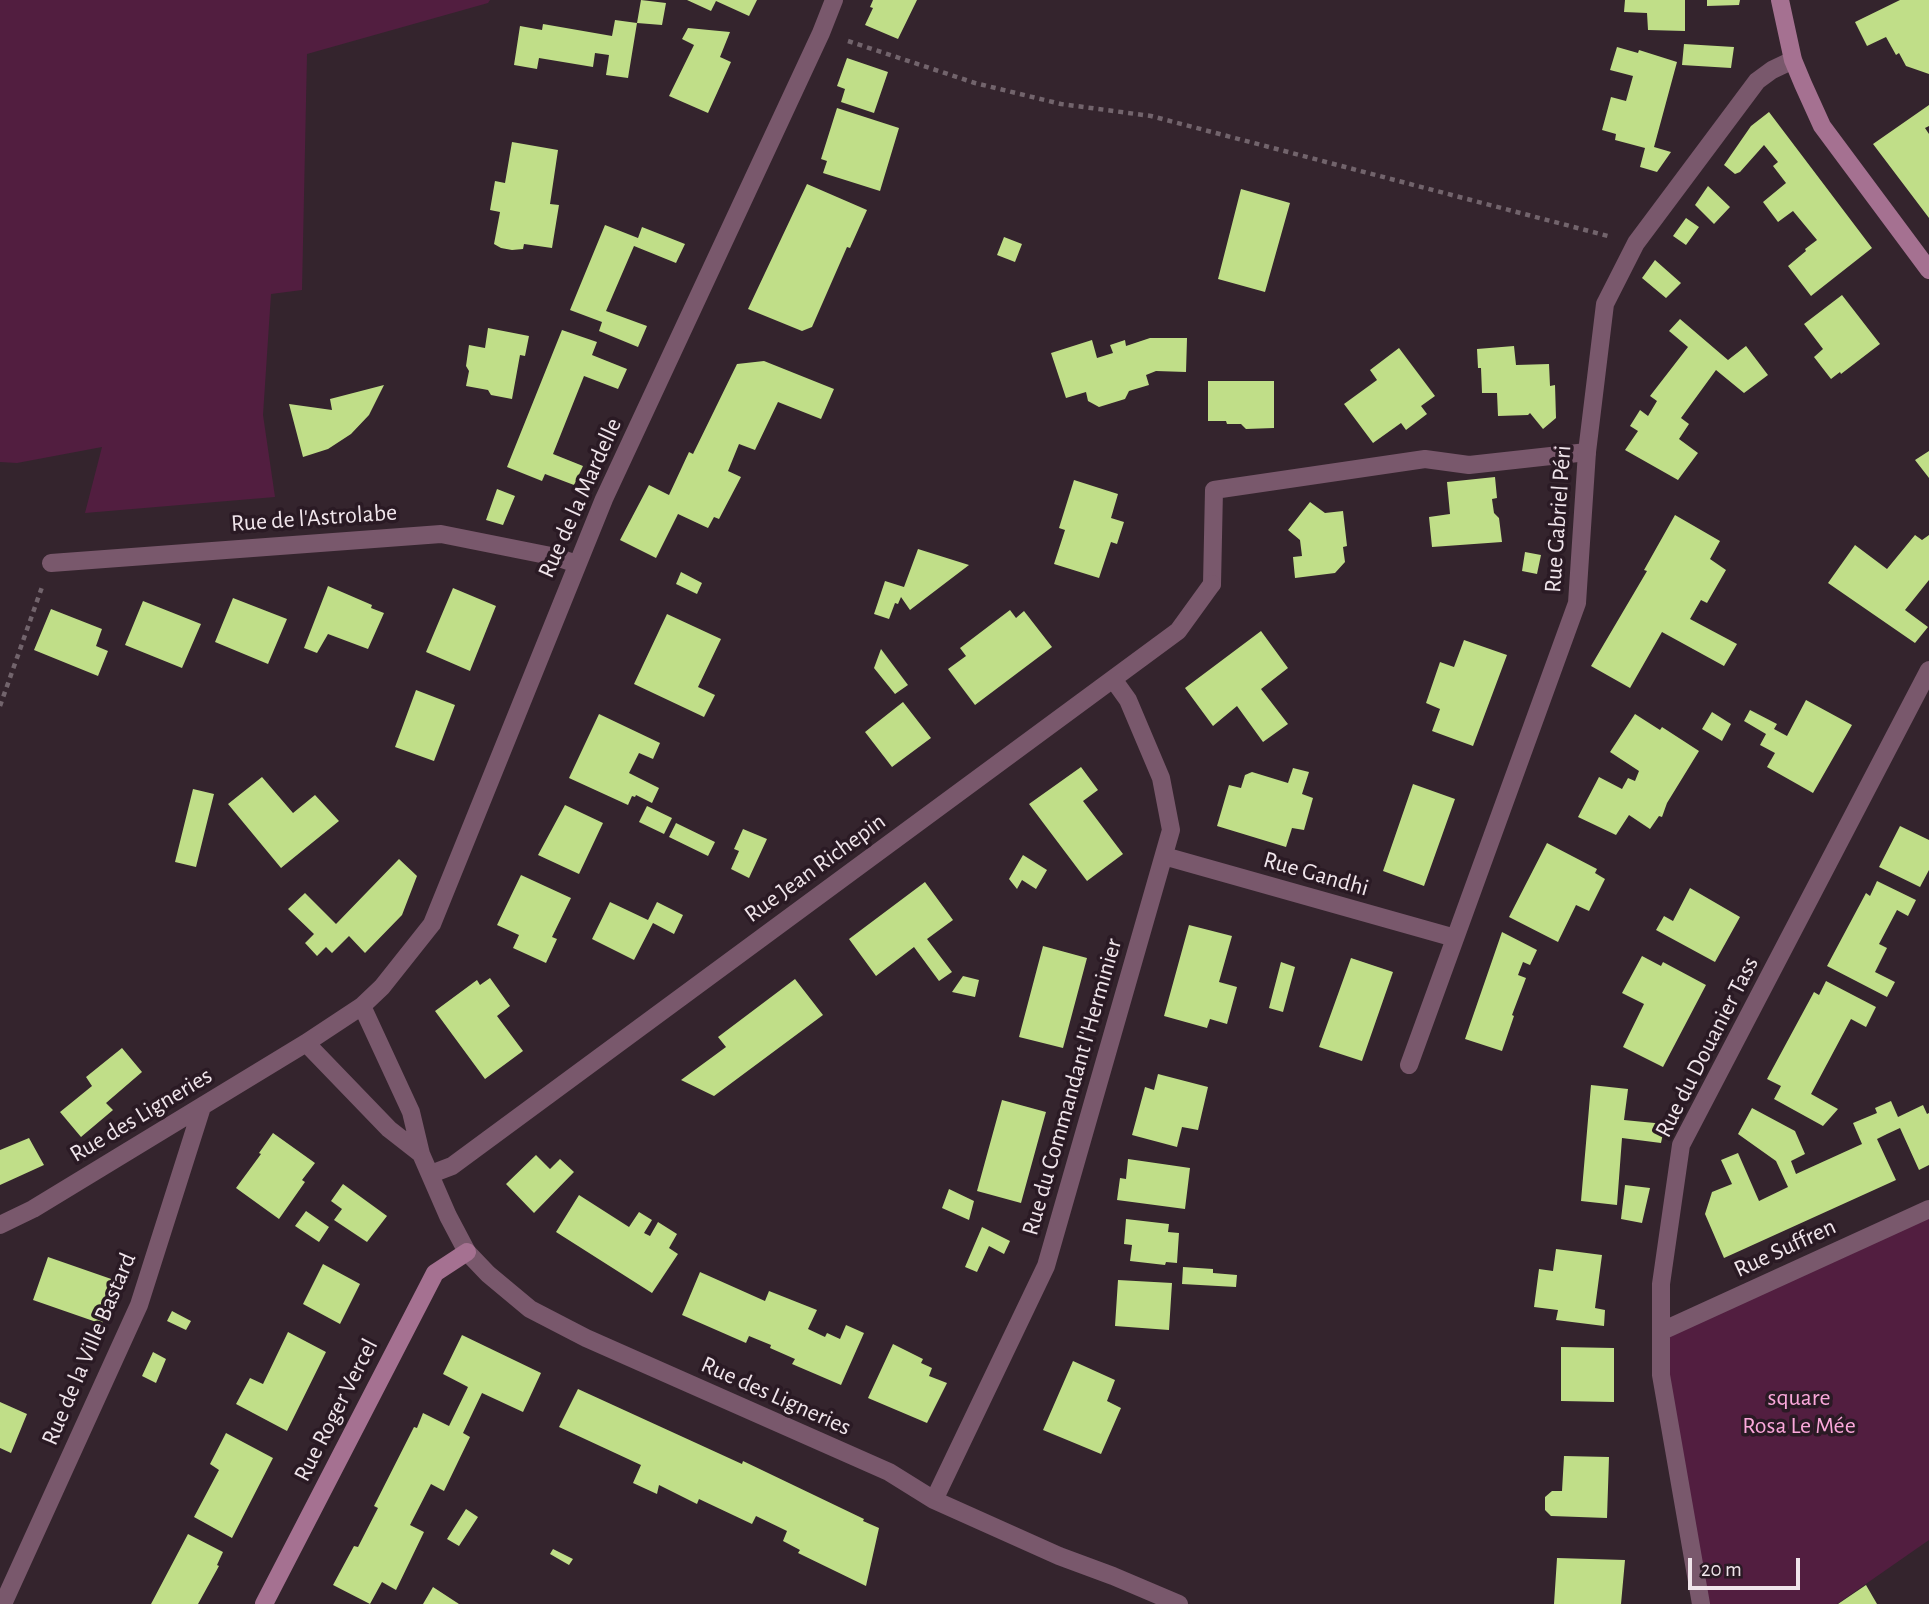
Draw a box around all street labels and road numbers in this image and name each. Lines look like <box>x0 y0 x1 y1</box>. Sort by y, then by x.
street label: Rue de la Mardelle <box>532 413 628 583</box>
street label: Rue Gabriel Péri <box>1538 444 1578 594</box>
street label: Rue de l'Astrolabe <box>230 498 398 538</box>
street label: Rue Jean Richepin <box>739 807 891 929</box>
street label: Rue Gandhi <box>1260 845 1372 903</box>
street label: Rue du Commandant l'Herminier <box>1016 935 1128 1239</box>
street label: Rue du Douanier Tass <box>1649 952 1765 1142</box>
street label: Rue des Ligneries <box>65 1061 217 1169</box>
street label: Rue Suffren <box>1729 1212 1841 1284</box>
street label: Rue de la Ville Bastard <box>35 1248 143 1450</box>
street label: Rue Roger Vercel <box>288 1334 384 1486</box>
street label: Rue des Ligneries <box>697 1350 855 1442</box>

